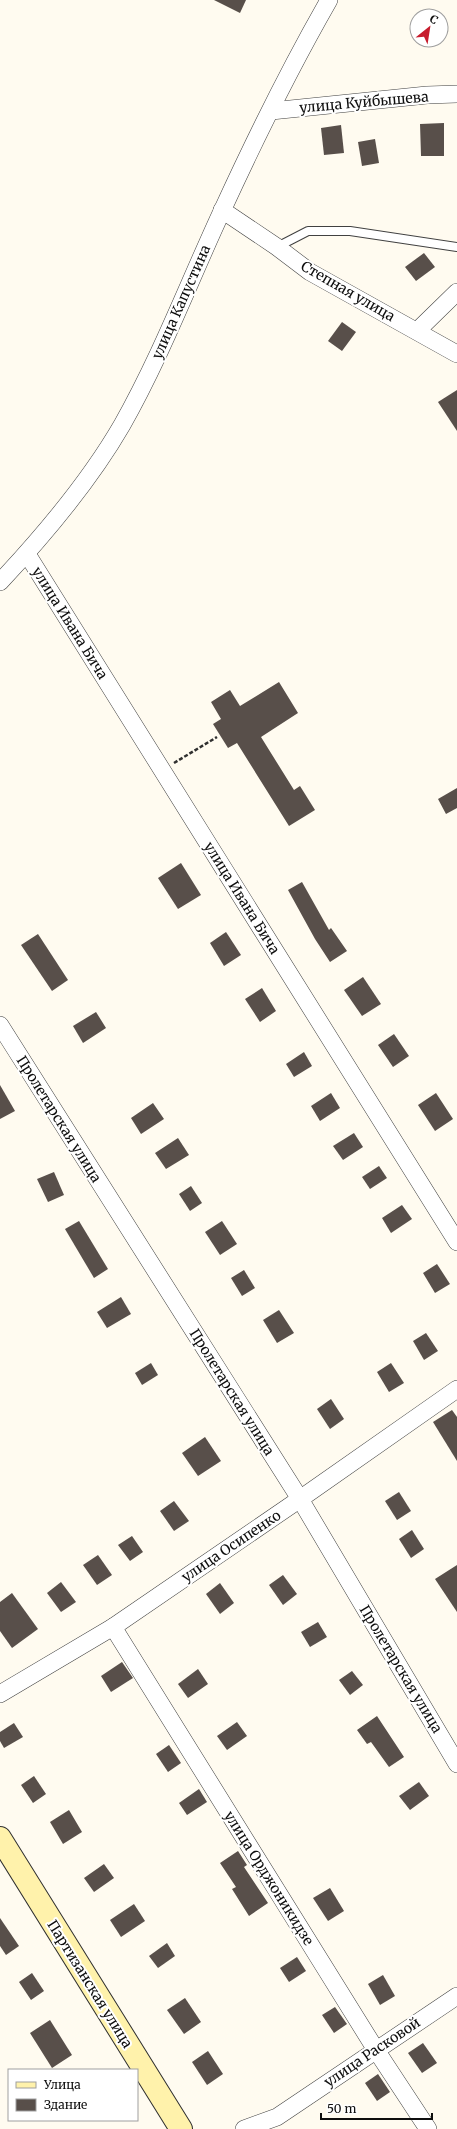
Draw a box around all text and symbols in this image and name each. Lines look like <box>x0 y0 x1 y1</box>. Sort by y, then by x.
north arrow <box>409 8 449 48</box>
text: С <box>427 11 441 27</box>
street label: улица Куйбышева <box>299 87 430 117</box>
street label: улица Капустина <box>148 242 214 362</box>
street label: Степная улица <box>298 257 399 325</box>
street label: улица Ивана Бича <box>28 563 112 683</box>
street label: улица Ивана Бича <box>200 838 284 958</box>
street label: Пролетарская улица <box>13 1052 106 1186</box>
street label: Пролетарская улица <box>186 1325 279 1459</box>
street label: улица Осипенко <box>178 1506 284 1586</box>
street label: Пролетарская улица <box>356 1602 447 1737</box>
street label: улица Орджоникидзе <box>220 1808 318 1948</box>
street label: Партизанская улица <box>43 1917 137 2052</box>
street label: улица Расковой <box>320 2013 424 2091</box>
legend <box>8 2069 138 2121</box>
text: Улица <box>43 2077 81 2092</box>
scale bar <box>321 2095 432 2121</box>
text: Здание <box>44 2097 87 2112</box>
text: 50 m <box>327 2101 356 2116</box>

